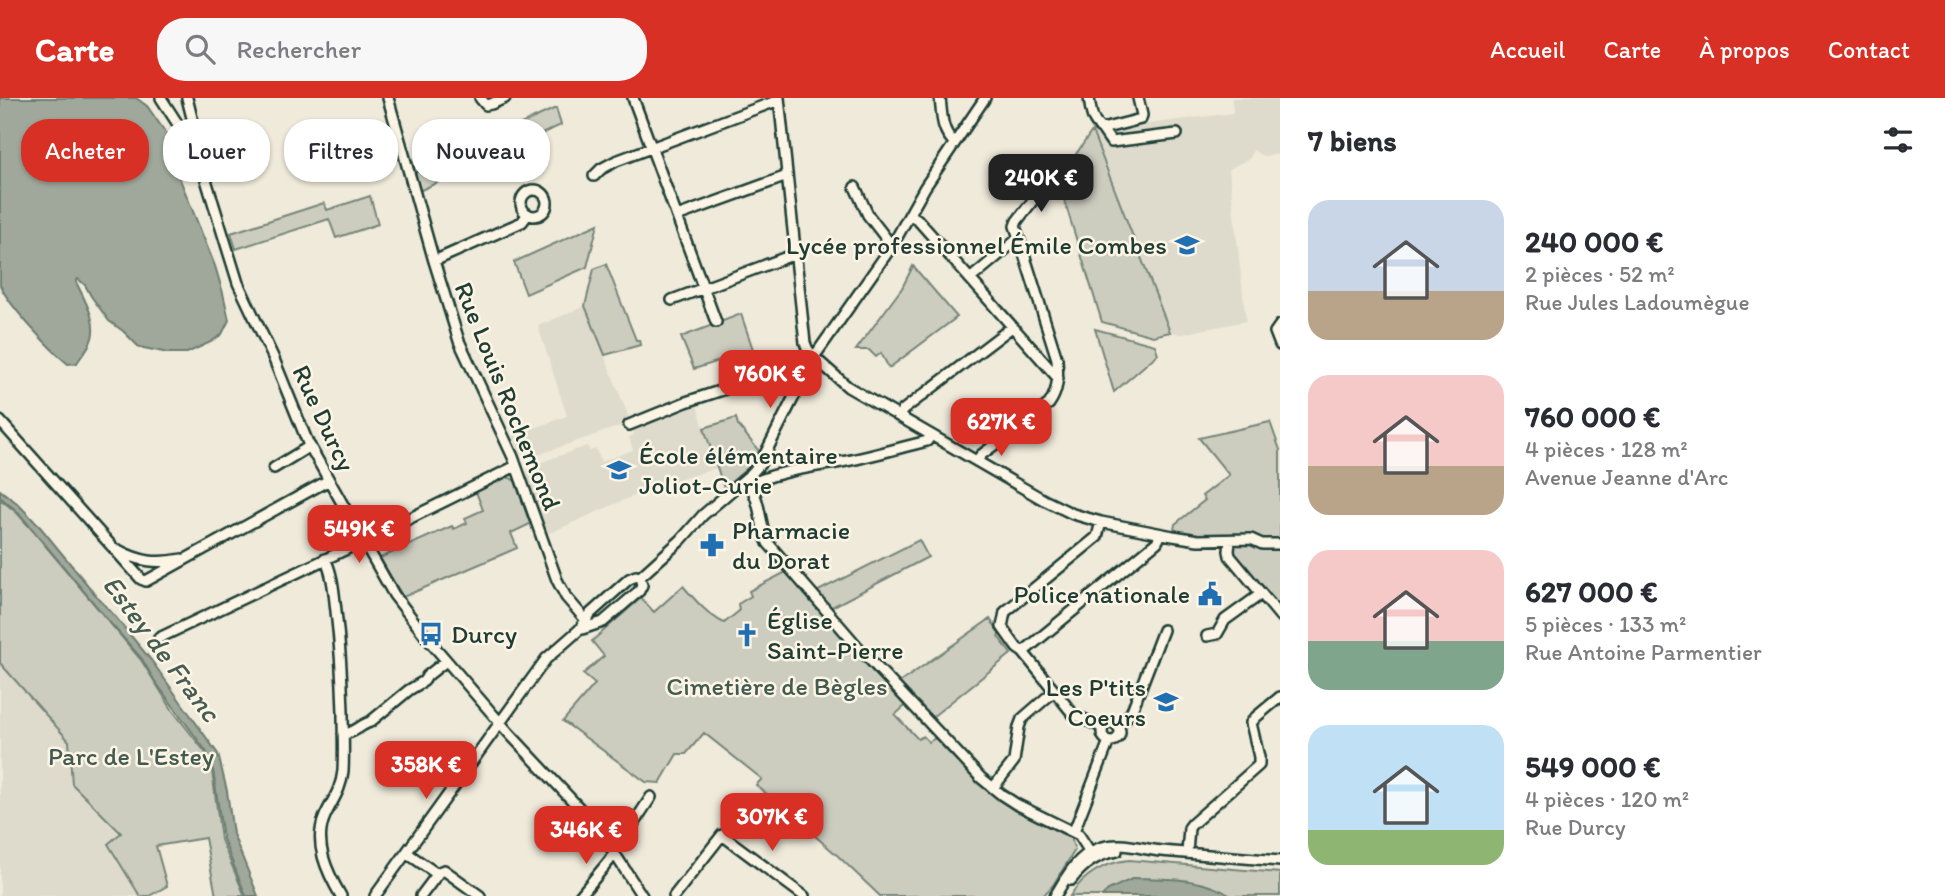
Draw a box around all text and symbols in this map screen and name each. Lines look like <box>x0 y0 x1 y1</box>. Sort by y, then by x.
search box <box>157 18 647 81</box>
text: Carte <box>35 30 115 69</box>
icon: search <box>181 30 219 68</box>
text: Rechercher <box>237 33 361 65</box>
text: Accueil <box>1490 35 1565 64</box>
text: Carte <box>1603 35 1661 64</box>
text: À propos <box>1699 35 1790 64</box>
text: Contact <box>1828 35 1910 64</box>
chip: Acheter <box>21 119 149 182</box>
chip: Louer <box>163 119 270 182</box>
chip: Filtres <box>284 119 398 182</box>
chip: Nouveau <box>412 119 550 182</box>
icon: filters <box>1879 121 1917 159</box>
text: 7 biens <box>1308 122 1397 159</box>
pin: 240K € <box>984 155 1098 214</box>
text: 240K € <box>1004 163 1078 191</box>
text: 240 000 € <box>1525 223 1663 260</box>
icon: home <box>1364 228 1448 312</box>
place label: Lycée professionnel Émile Combes <box>786 229 1167 261</box>
school or university icon: Lycée professionnel Émile Combes <box>1173 231 1201 259</box>
text: 2 pièces · 52 m² <box>1525 260 1675 288</box>
street label: Rue Louis Rochemond <box>448 277 568 515</box>
text: Rue Jules Ladoumègue <box>1525 288 1749 316</box>
pin: 760K € <box>713 350 827 410</box>
text: 760K € <box>735 359 805 387</box>
street label: Rue Durcy <box>285 360 363 476</box>
pin: 627K € <box>944 398 1058 458</box>
text: 760 000 € <box>1525 398 1660 435</box>
icon: home <box>1364 403 1448 487</box>
text: 627K € <box>967 407 1035 435</box>
text: 4 pièces · 128 m² <box>1525 435 1688 463</box>
place label: École élémentaire Joliot-Curie <box>639 439 838 501</box>
school or university icon: École élémentaire Joliot-Curie <box>605 456 633 484</box>
text: Avenue Jeanne d'Arc <box>1525 463 1728 491</box>
pin: 549K € <box>302 505 416 565</box>
text: 549K € <box>324 514 394 542</box>
place label: Pharmacie du Dorat <box>732 514 850 576</box>
pharmacy icon: Pharmacie du Dorat <box>698 531 726 559</box>
water label: Estey de Franc <box>96 568 229 729</box>
text: 627 000 € <box>1525 573 1658 610</box>
place label: Police nationale <box>1013 578 1190 610</box>
icon: home <box>1364 578 1448 662</box>
public building icon: Police nationale <box>1196 580 1224 608</box>
place label: Église Saint-Pierre <box>767 604 904 666</box>
text: 5 pièces · 133 m² <box>1525 610 1686 638</box>
place label: Durcy <box>451 618 517 650</box>
bus stop icon: Durcy <box>417 620 445 648</box>
church icon: Église Saint-Pierre <box>733 621 761 649</box>
text: Rue Antoine Parmentier <box>1525 638 1762 666</box>
park label: Cimetière de Bègles <box>666 670 888 702</box>
place label: Les P'tits Coeurs <box>1046 671 1146 733</box>
school or university icon: Les P'tits Coeurs <box>1152 688 1180 716</box>
park label: Parc de L'Estey <box>48 740 214 772</box>
pin: 358K € <box>369 742 483 801</box>
text: 549 000 € <box>1525 748 1661 785</box>
text: 358K € <box>391 750 461 778</box>
icon: home <box>1364 753 1448 837</box>
text: 4 pièces · 120 m² <box>1525 785 1689 813</box>
pin: 307K € <box>715 794 829 853</box>
text: 307K € <box>736 802 808 830</box>
pin: 346K € <box>529 806 643 866</box>
text: Rue Durcy <box>1525 813 1626 841</box>
text: 346K € <box>550 815 622 843</box>

